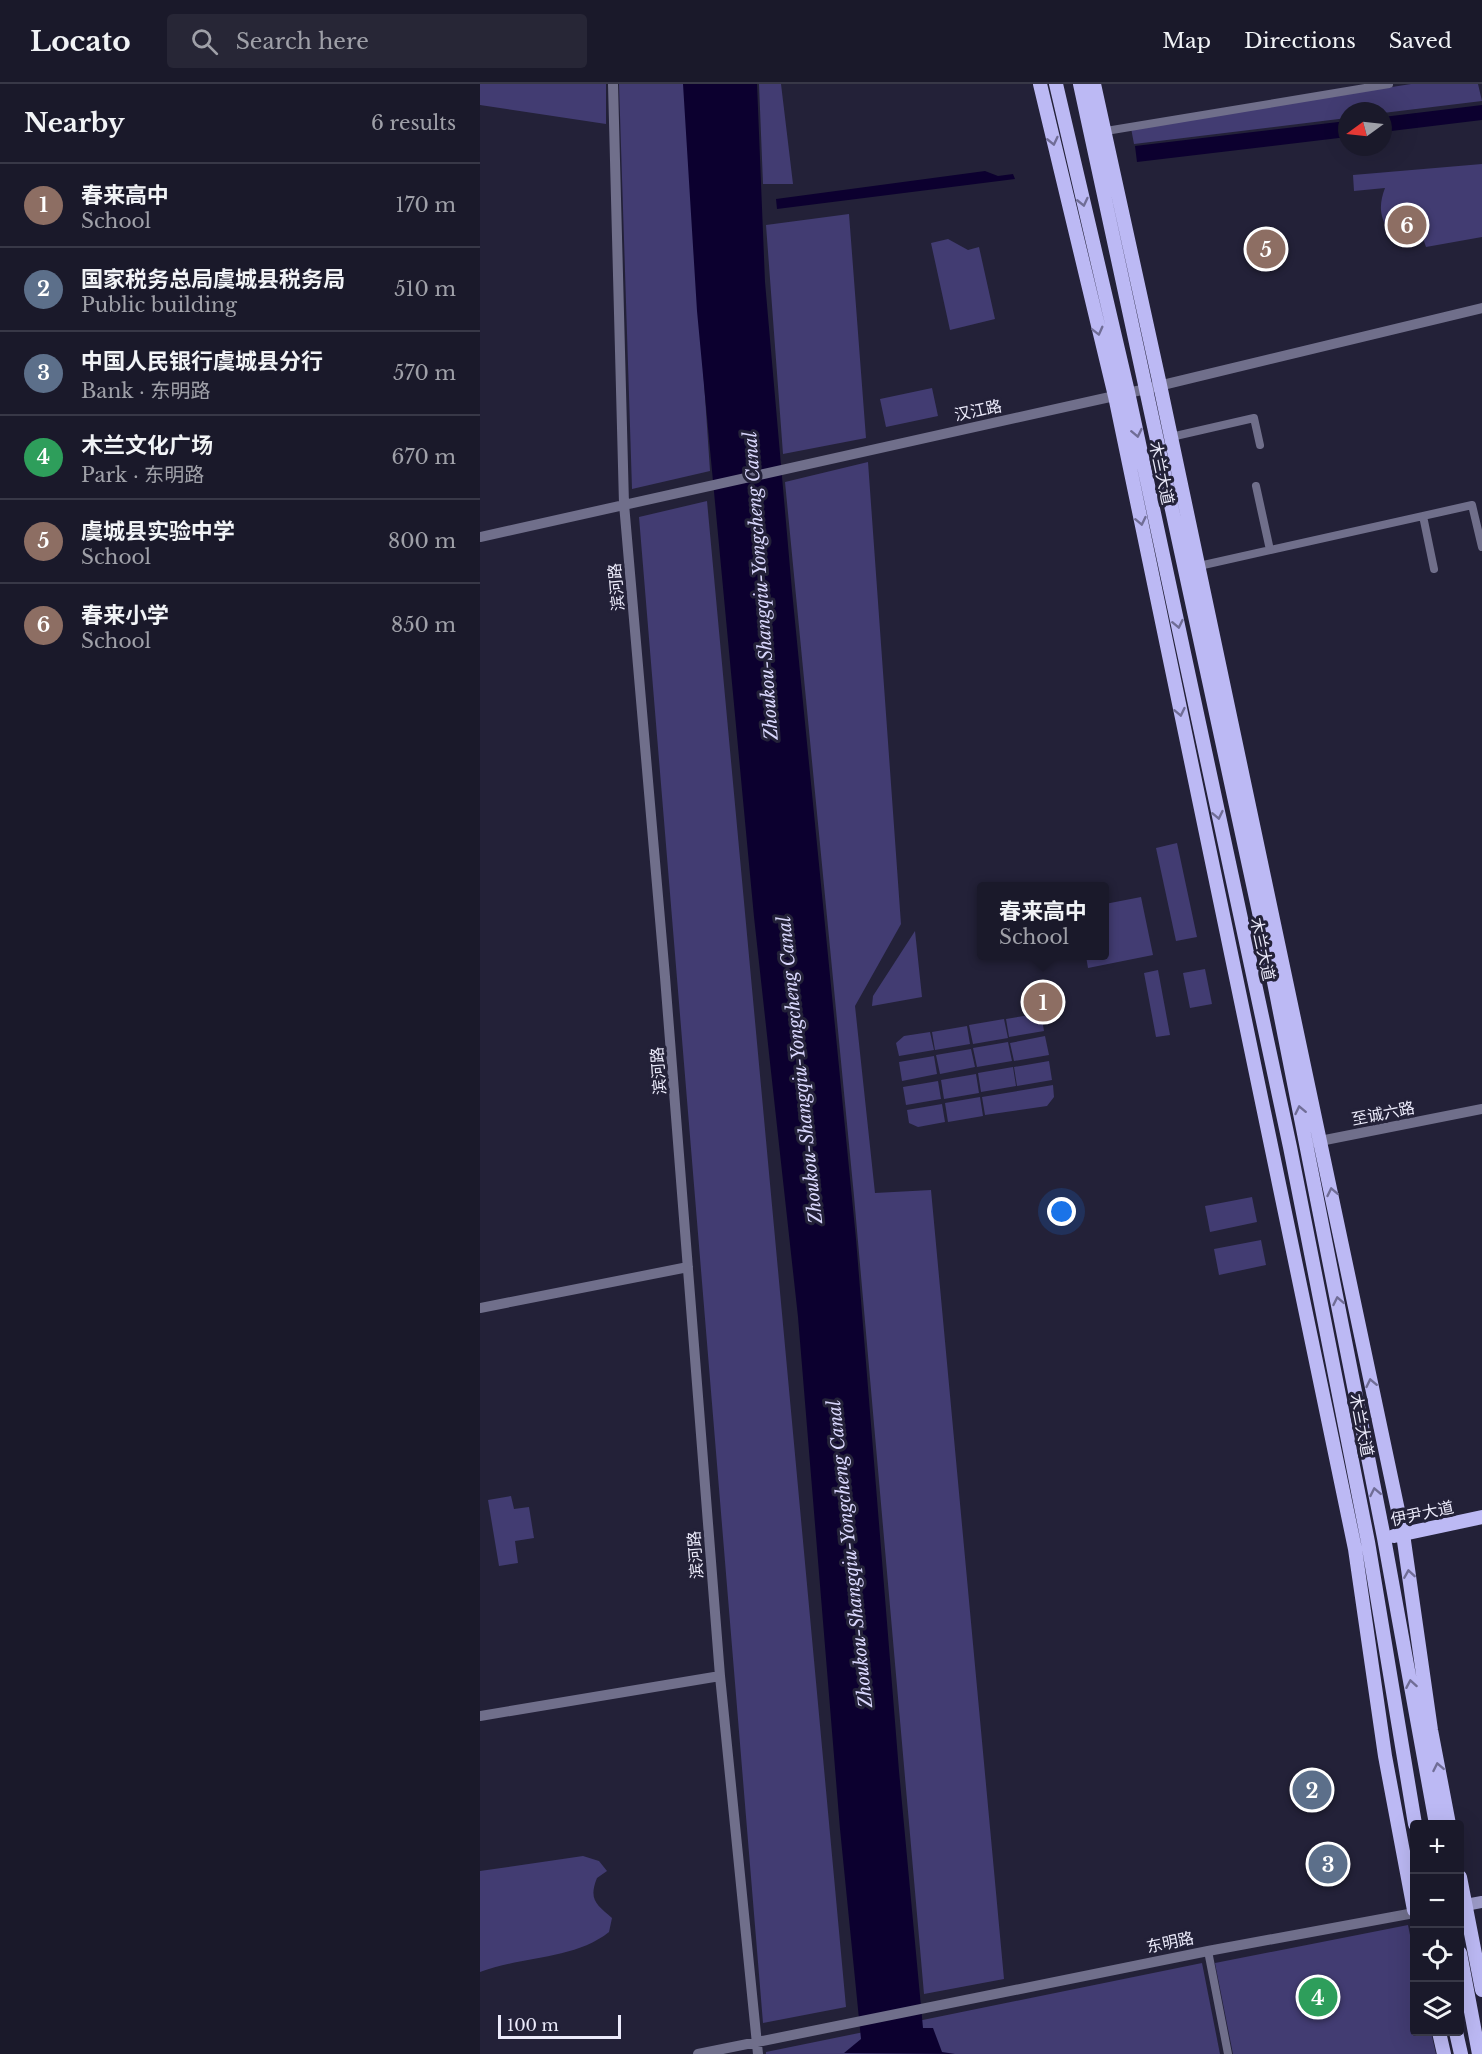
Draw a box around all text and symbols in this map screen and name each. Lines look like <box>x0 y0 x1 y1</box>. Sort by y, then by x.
search box <box>167 14 587 68</box>
text: Locato <box>30 24 131 59</box>
icon: search <box>188 25 221 58</box>
text: Search here <box>236 28 369 55</box>
text: Map <box>1162 28 1211 54</box>
text: Directions <box>1244 28 1356 54</box>
text: Saved <box>1389 28 1452 54</box>
north arrow <box>1338 102 1392 156</box>
text: Nearby <box>24 107 125 139</box>
text: 6 results <box>371 111 456 135</box>
one-way arrow <box>1046 136 1059 146</box>
text: 春来高中 <box>81 182 169 209</box>
text: 1 <box>39 193 48 217</box>
text: 170 m <box>396 193 456 217</box>
one-way arrow <box>1076 197 1089 207</box>
pin: 6 <box>1388 202 1426 248</box>
text: School <box>81 209 151 233</box>
pin: 5 <box>1246 226 1286 272</box>
text: 国家税务总局虞城县税务局 <box>81 266 345 293</box>
text: 2 <box>37 277 50 301</box>
text: 510 m <box>394 277 456 301</box>
text: Public building <box>81 293 237 317</box>
one-way arrow <box>1091 326 1104 336</box>
text: 中国人民银行虞城县分行 <box>81 348 323 375</box>
text: 3 <box>37 361 50 385</box>
text: 570 m <box>393 361 456 385</box>
text: Bank · 东明路 <box>81 379 210 403</box>
street label: 汉江路 <box>952 395 1004 425</box>
one-way arrow <box>1130 428 1143 438</box>
water label: Zhoukou-Shangqiu-Yongcheng Canal <box>739 431 783 742</box>
text: 木兰文化广场 <box>81 432 213 459</box>
street label: 木兰大道 <box>1146 440 1178 506</box>
text: 4 <box>37 445 50 469</box>
text: 670 m <box>392 445 456 469</box>
text: Park · 东明路 <box>81 463 204 487</box>
one-way arrow <box>1133 516 1146 526</box>
text: 虞城县实验中学 <box>81 518 235 545</box>
text: 5 <box>38 529 49 553</box>
text: 800 m <box>388 529 456 553</box>
text: School <box>81 545 151 569</box>
street label: 滨河路 <box>604 562 628 612</box>
text: 春来小学 <box>81 602 169 629</box>
text: 6 <box>37 613 50 637</box>
text: 850 m <box>391 613 456 637</box>
one-way arrow <box>1170 619 1183 629</box>
text: School <box>81 629 151 653</box>
one-way arrow <box>1173 707 1186 717</box>
one-way arrow <box>1211 810 1224 820</box>
popup <box>977 882 1109 960</box>
text: 春来高中 <box>999 898 1087 925</box>
water label: Zhoukou-Shangqiu-Yongcheng Canal <box>773 915 827 1226</box>
street label: 木兰大道 <box>1247 916 1279 982</box>
text: School <box>999 925 1069 949</box>
pin: 1 <box>1024 980 1062 1024</box>
street label: 滨河路 <box>646 1046 670 1096</box>
street label: 至诚六路 <box>1350 1097 1416 1129</box>
one-way arrow <box>1294 1105 1307 1115</box>
one-way arrow <box>1326 1187 1339 1197</box>
your location <box>1047 1197 1076 1226</box>
one-way arrow <box>1332 1296 1345 1306</box>
one-way arrow <box>1366 1378 1379 1388</box>
street label: 木兰大道 <box>1346 1392 1378 1458</box>
water label: Zhoukou-Shangqiu-Yongcheng Canal <box>823 1399 877 1710</box>
one-way arrow <box>1369 1488 1382 1498</box>
street label: 伊尹大道 <box>1389 1497 1455 1529</box>
street label: 滨河路 <box>683 1530 707 1580</box>
one-way arrow <box>1404 1570 1416 1579</box>
one-way arrow <box>1405 1680 1417 1689</box>
one-way arrow <box>1432 1762 1445 1772</box>
pin: 2 <box>1292 1768 1332 1812</box>
map controls <box>1410 1820 1464 2036</box>
button: + <box>1410 1820 1464 1874</box>
pin: 3 <box>1308 1842 1348 1886</box>
button: − <box>1410 1874 1464 1928</box>
street label: 东明路 <box>1144 1927 1196 1957</box>
button: locate <box>1410 1928 1464 1982</box>
pin: 4 <box>1298 1974 1338 2020</box>
button: layers <box>1410 1982 1464 2036</box>
scale bar <box>498 2012 621 2040</box>
text: 100 m <box>507 2015 559 2035</box>

